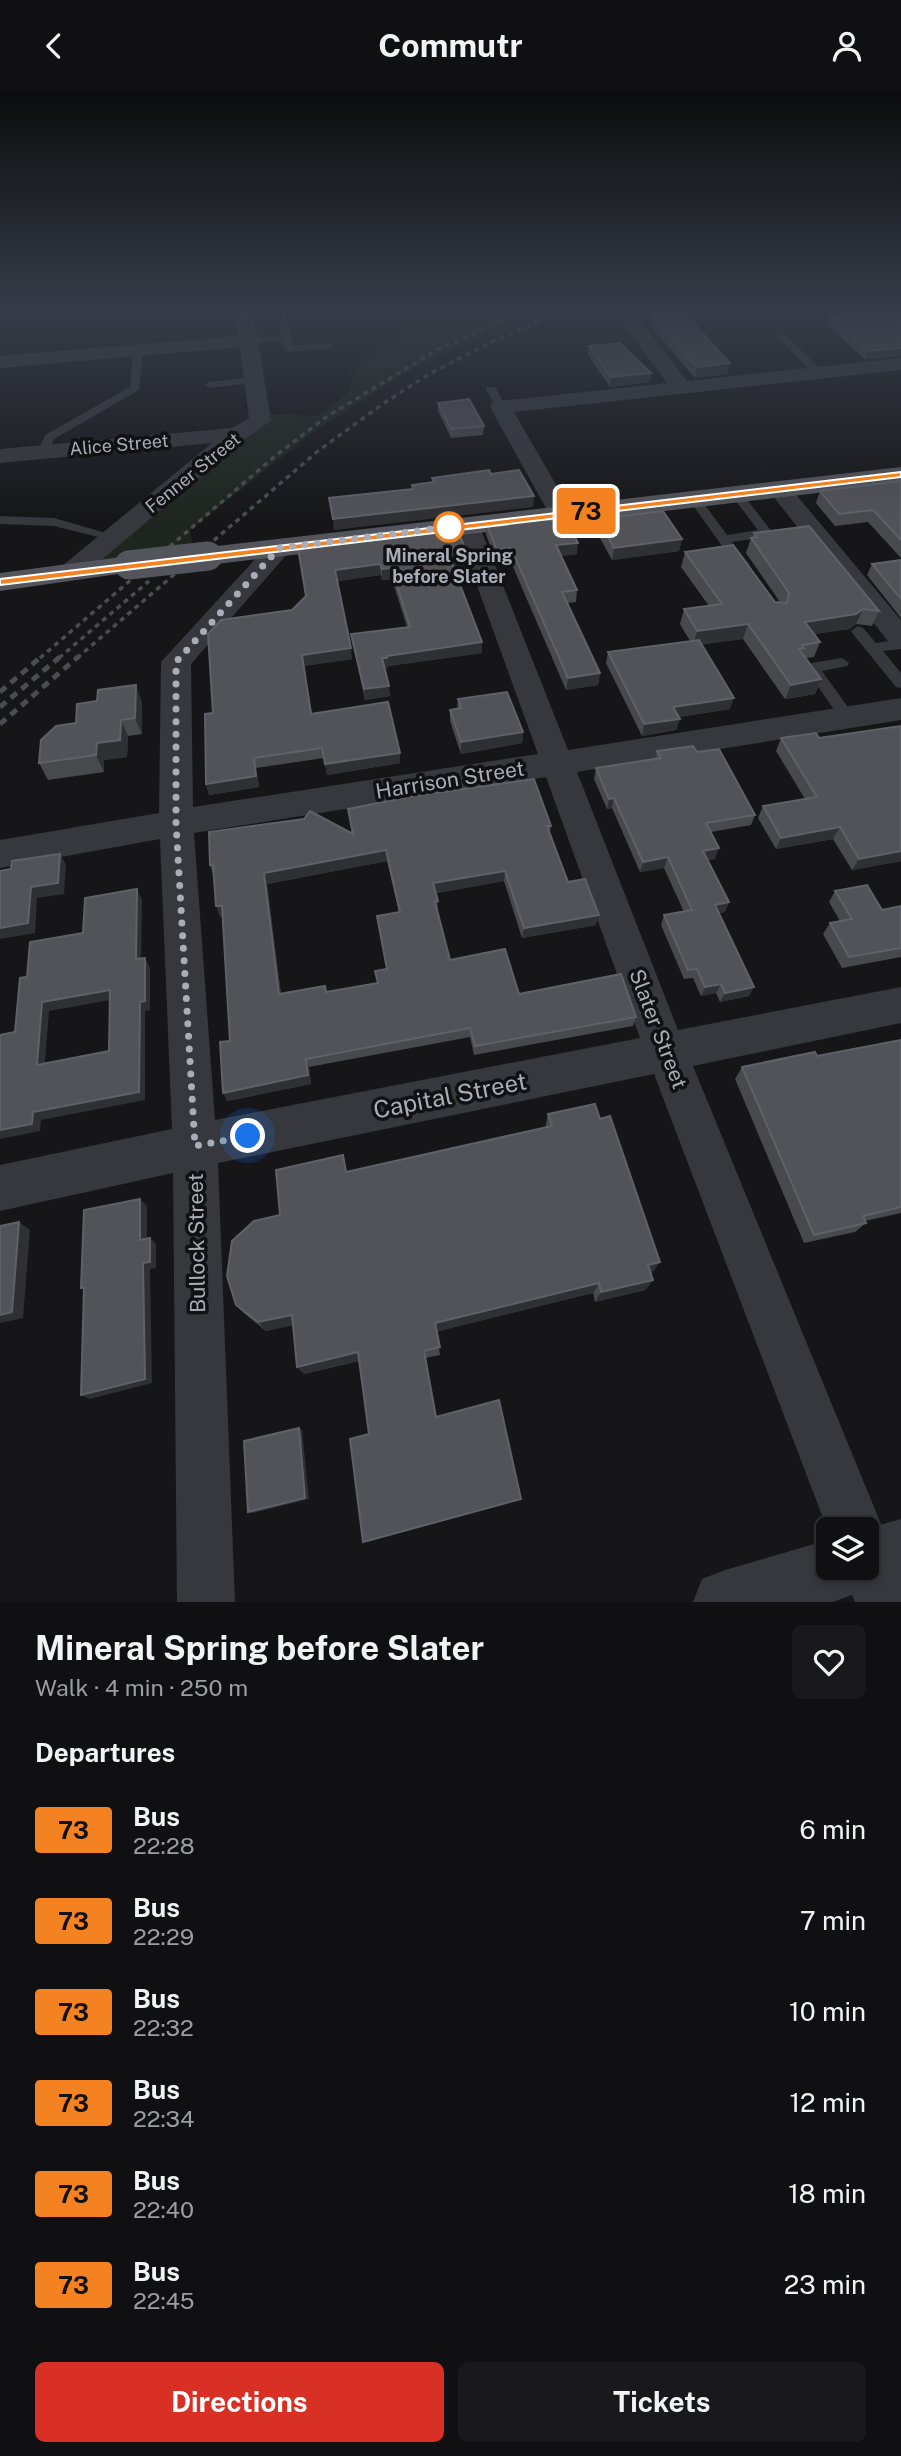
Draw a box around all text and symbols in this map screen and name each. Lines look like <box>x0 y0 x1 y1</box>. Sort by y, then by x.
icon: back <box>35 27 73 65</box>
text: Commutr <box>378 27 523 64</box>
icon: person <box>828 27 866 65</box>
street label: Fenner Street <box>141 428 244 517</box>
street label: Alice Street <box>69 430 169 459</box>
line badge: 73 <box>554 488 618 534</box>
text: 73 <box>571 497 601 525</box>
marker: Mineral Spring before Slater <box>434 512 464 542</box>
place label: Mineral Spring before Slater <box>385 545 513 587</box>
street label: Harrison Street <box>374 755 526 804</box>
street label: Slater Street <box>624 966 693 1092</box>
street label: Capital Street <box>371 1066 529 1124</box>
your location <box>230 1118 265 1153</box>
street label: Bullock Street <box>183 1173 210 1313</box>
map controls <box>816 1517 879 1580</box>
button: layers <box>816 1517 879 1580</box>
button: heart <box>792 1625 866 1699</box>
text: Mineral Spring before Slater <box>35 1629 484 1667</box>
text: Walk · 4 min · 250 m <box>35 1674 248 1701</box>
text: Departures <box>35 1737 175 1768</box>
text: Bus <box>133 1801 180 1832</box>
text: 6 min <box>799 1814 866 1845</box>
text: 73 <box>58 1816 89 1844</box>
text: 22:28 <box>133 1832 195 1859</box>
text: Bus <box>133 1892 180 1923</box>
text: 7 min <box>800 1905 866 1936</box>
text: 73 <box>58 1907 89 1935</box>
text: 22:29 <box>133 1923 194 1950</box>
text: Bus <box>133 1983 180 2014</box>
text: 10 min <box>789 1996 866 2027</box>
text: 73 <box>58 1998 89 2026</box>
text: 22:32 <box>133 2014 194 2041</box>
text: Bus <box>133 2074 180 2105</box>
text: 12 min <box>790 2087 866 2118</box>
text: 73 <box>58 2089 89 2117</box>
text: 22:34 <box>133 2105 195 2132</box>
text: Bus <box>133 2165 180 2196</box>
text: 18 min <box>788 2178 866 2209</box>
text: 73 <box>58 2180 89 2208</box>
text: 22:40 <box>133 2196 194 2223</box>
text: Bus <box>133 2256 180 2287</box>
text: 23 min <box>784 2269 866 2300</box>
text: 73 <box>58 2271 89 2299</box>
text: 22:45 <box>133 2287 194 2314</box>
button: Directions <box>35 2362 444 2442</box>
button: Tickets <box>458 2362 866 2442</box>

